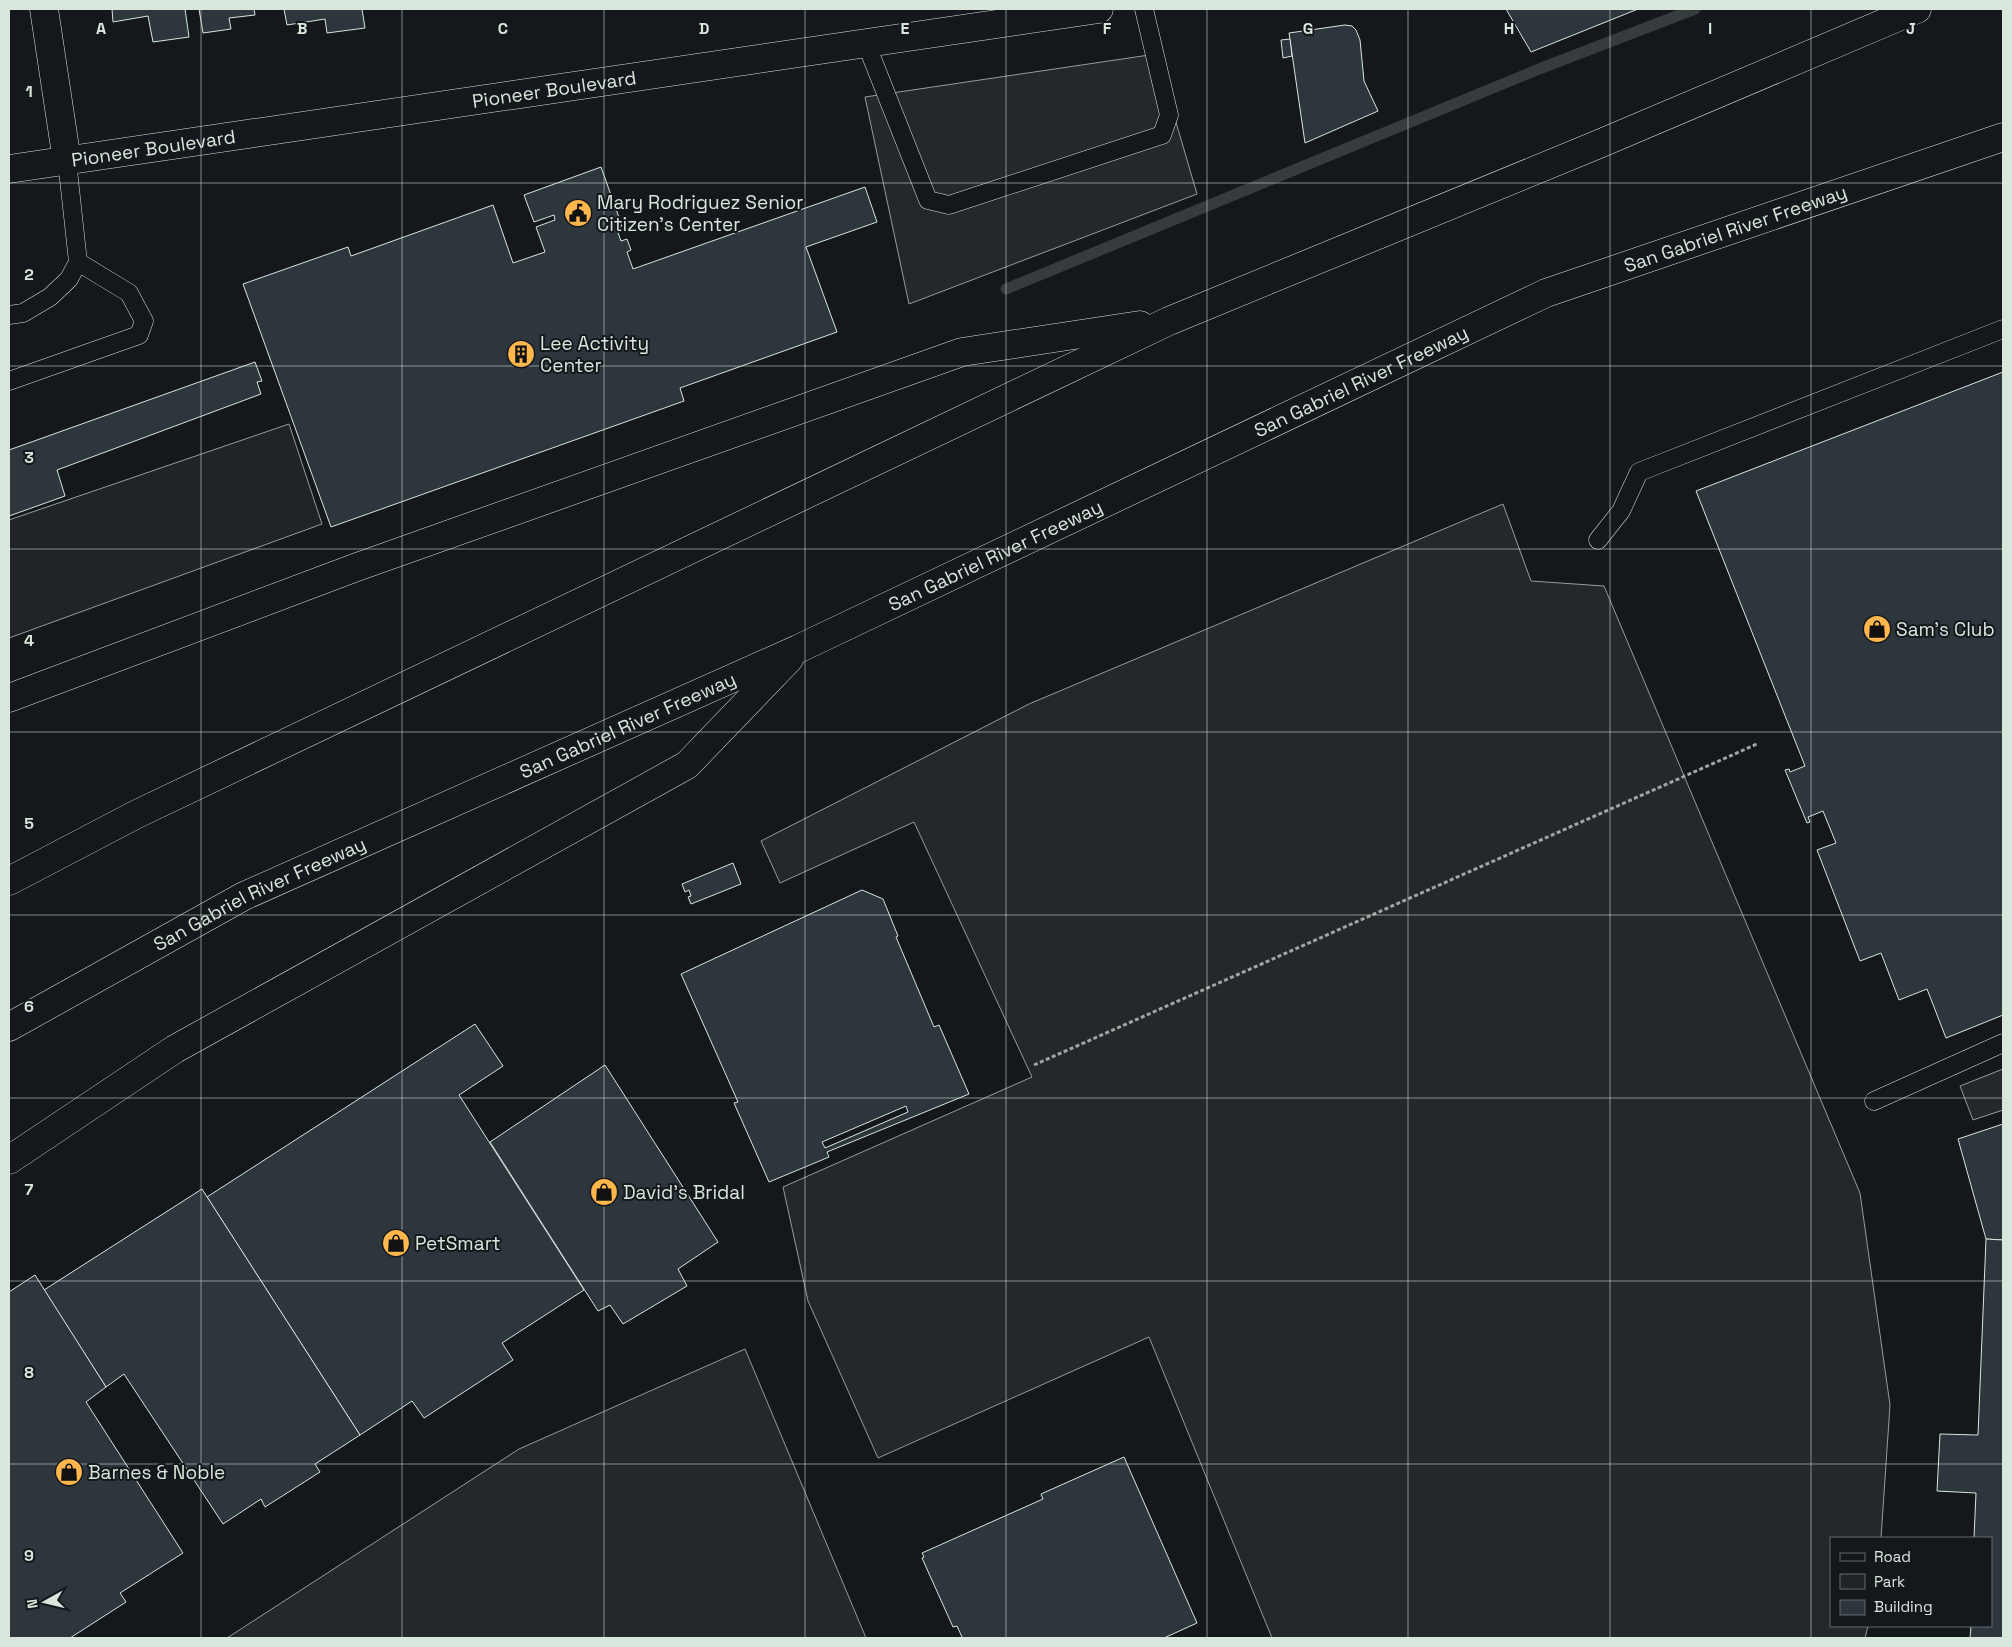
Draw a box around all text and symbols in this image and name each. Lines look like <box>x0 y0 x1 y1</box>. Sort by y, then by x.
text: A <box>96 18 106 39</box>
text: B <box>297 18 307 39</box>
text: C <box>498 18 508 39</box>
text: D <box>699 18 709 39</box>
text: E <box>901 18 910 39</box>
text: F <box>1103 18 1112 39</box>
text: G <box>1303 18 1313 39</box>
text: H <box>1504 18 1514 39</box>
text: I <box>1708 18 1712 39</box>
text: J <box>1906 18 1916 39</box>
street label: Pioneer Boulevard <box>471 65 638 114</box>
text: 1 <box>25 81 33 102</box>
street label: Pioneer Boulevard <box>70 124 237 173</box>
street label: San Gabriel River Freeway <box>1621 179 1850 279</box>
place label: Mary Rodriguez Senior Citizen's Center <box>597 190 803 237</box>
public building icon: Mary Rodriguez Senior Citizen's Center <box>563 198 593 228</box>
text: 2 <box>24 264 34 285</box>
street label: San Gabriel River Freeway <box>1250 320 1472 443</box>
place label: Lee Activity Center <box>540 331 649 378</box>
building icon: Lee Activity Center <box>506 339 536 369</box>
text: 3 <box>24 447 34 468</box>
street label: San Gabriel River Freeway <box>884 494 1106 617</box>
shop icon: Sam's Club <box>1862 614 1892 644</box>
place label: Sam's Club <box>1896 617 1995 642</box>
text: 4 <box>24 630 34 651</box>
street label: San Gabriel River Freeway <box>516 666 740 785</box>
text: 5 <box>24 813 34 834</box>
street label: San Gabriel River Freeway <box>149 831 370 957</box>
text: 6 <box>24 996 34 1017</box>
shop icon: David's Bridal <box>589 1177 619 1207</box>
text: 7 <box>25 1179 34 1200</box>
place label: David's Bridal <box>623 1180 745 1205</box>
shop icon: PetSmart <box>381 1228 411 1258</box>
place label: PetSmart <box>415 1231 501 1256</box>
text: 8 <box>24 1362 34 1383</box>
shop icon: Barnes & Noble <box>54 1457 84 1487</box>
place label: Barnes & Noble <box>88 1460 225 1485</box>
legend <box>1830 1537 1992 1627</box>
text: 9 <box>24 1545 34 1566</box>
text: Road <box>1874 1547 1911 1566</box>
text: Park <box>1874 1572 1905 1591</box>
north arrow <box>20 1577 70 1627</box>
text: Building <box>1874 1597 1933 1616</box>
text: N <box>23 1598 42 1610</box>

